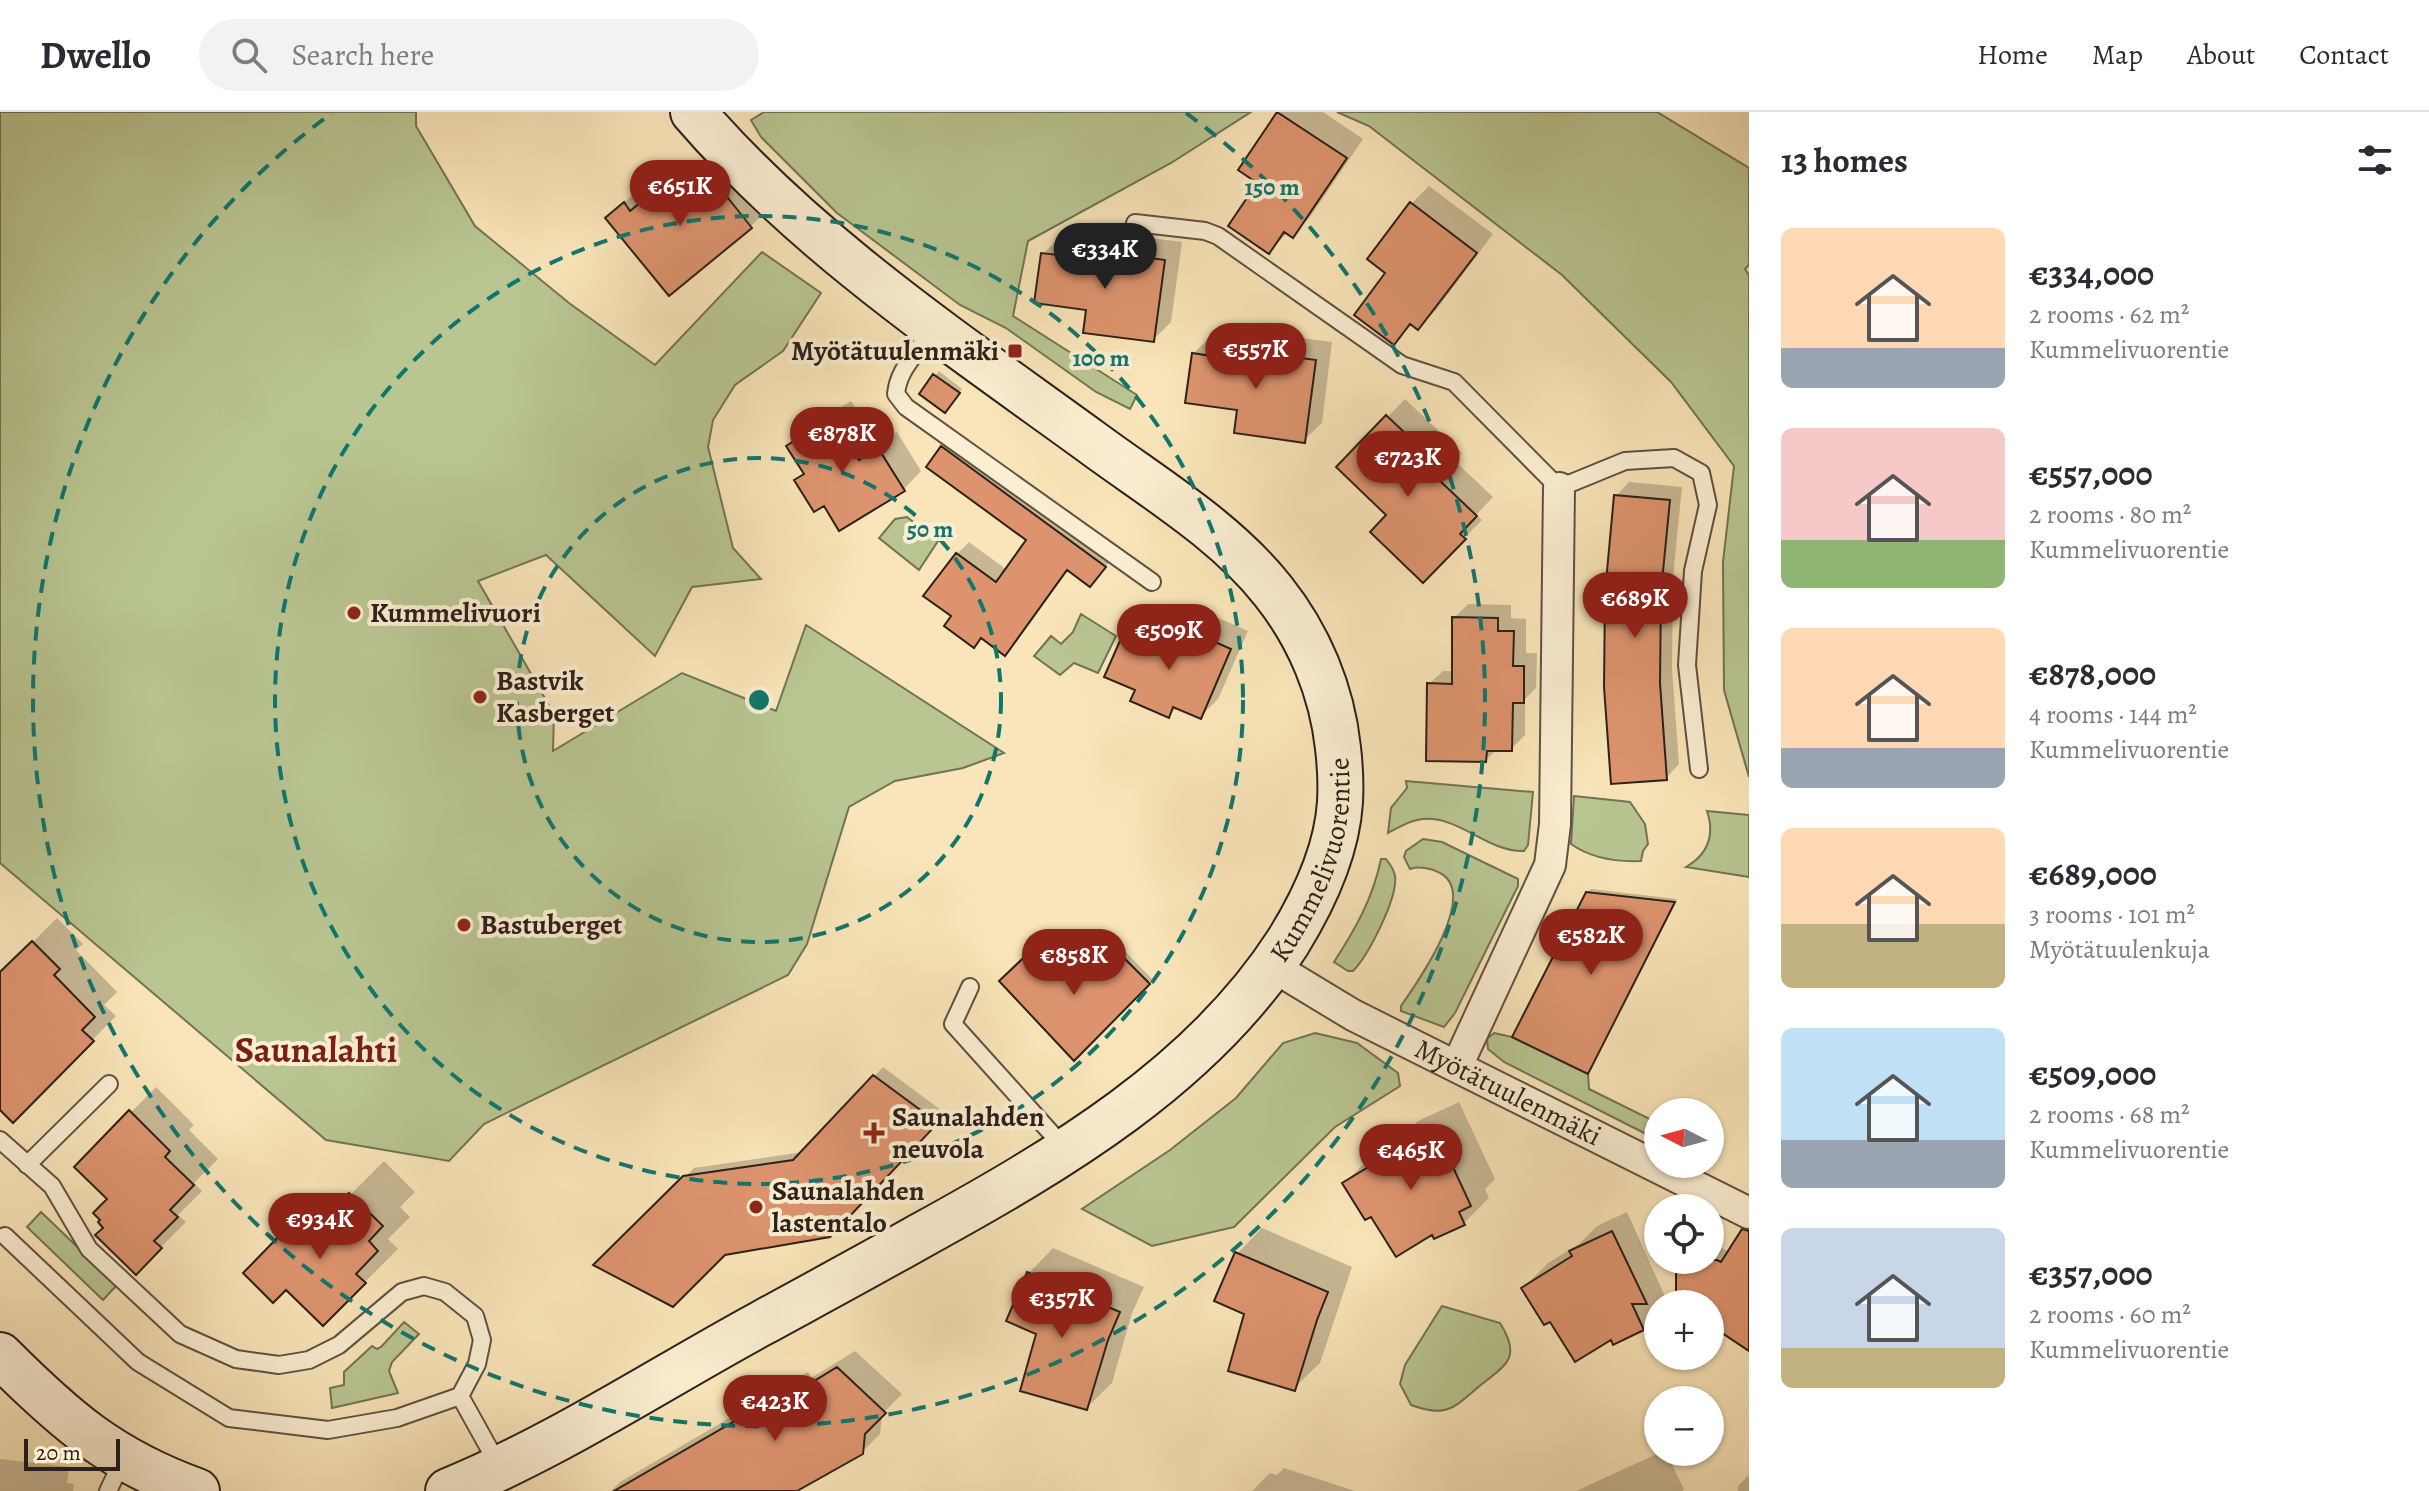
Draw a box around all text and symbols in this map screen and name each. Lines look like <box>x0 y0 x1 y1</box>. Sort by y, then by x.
search box <box>199 19 759 91</box>
text: Dwello <box>40 29 151 81</box>
icon: search <box>227 33 271 77</box>
text: Search here <box>291 35 434 75</box>
text: Home <box>1977 36 2048 74</box>
text: Map <box>2092 36 2143 74</box>
text: About <box>2187 36 2255 74</box>
text: Contact <box>2299 36 2389 74</box>
text: 13 homes <box>1781 137 1908 184</box>
icon: filters <box>2353 138 2397 182</box>
pin: €651K <box>624 160 736 228</box>
text: €651K <box>648 168 712 203</box>
text: 150 m <box>1244 171 1300 203</box>
pin: €334K <box>1049 223 1161 291</box>
text: €334K <box>1072 231 1138 266</box>
text: €334,000 <box>2029 250 2154 297</box>
icon: home <box>1845 260 1941 356</box>
text: 2 rooms · 62 m² <box>2029 297 2189 332</box>
pin: €557K <box>1200 323 1312 391</box>
text: €557K <box>1223 331 1289 366</box>
place label: Myötätuulenmäki <box>791 332 999 370</box>
text: Kummelivuorentie <box>2029 332 2229 367</box>
marker: Myötätuulenmäki <box>1006 342 1024 360</box>
text: 100 m <box>1072 342 1130 374</box>
pin: €878K <box>786 407 898 475</box>
text: €878K <box>808 415 876 450</box>
pin: €723K <box>1352 431 1464 499</box>
text: €723K <box>1375 439 1441 474</box>
text: €557,000 <box>2029 450 2153 497</box>
icon: home <box>1845 460 1941 556</box>
text: 2 rooms · 80 m² <box>2029 497 2191 532</box>
text: 50 m <box>907 513 953 545</box>
text: Kummelivuorentie <box>2029 532 2229 567</box>
pin: €689K <box>1579 572 1691 640</box>
text: €689K <box>1601 580 1669 615</box>
place label: Kummelivuori <box>370 594 541 632</box>
marker: Kummelivuori <box>345 604 363 622</box>
pin: €509K <box>1113 604 1225 672</box>
text: €509K <box>1135 612 1203 647</box>
text: €878,000 <box>2029 650 2156 697</box>
icon: home <box>1845 660 1941 756</box>
place label: Bastvik Kasberget <box>496 662 614 732</box>
centre of rings <box>745 686 773 714</box>
marker: Bastvik Kasberget <box>471 688 489 706</box>
text: 4 rooms · 144 m² <box>2029 697 2197 732</box>
text: Kummelivuorentie <box>2029 732 2229 767</box>
street label: Kummelivuorentie <box>1261 756 1359 970</box>
text: €689,000 <box>2029 850 2157 897</box>
icon: home <box>1845 860 1941 956</box>
text: 3 rooms · 101 m² <box>2029 897 2195 932</box>
place label: Bastuberget <box>480 906 622 944</box>
pin: €582K <box>1535 909 1647 977</box>
marker: Bastuberget <box>455 916 473 934</box>
text: €582K <box>1557 917 1625 952</box>
pin: €858K <box>1018 929 1130 997</box>
text: Myötätuulenkuja <box>2029 932 2210 967</box>
text: €858K <box>1040 937 1108 972</box>
district label: Saunalahti <box>235 1025 397 1074</box>
street label: Myötätuulenmäki <box>1408 1030 1608 1155</box>
text: €509,000 <box>2029 1050 2156 1097</box>
icon: home <box>1845 1060 1941 1156</box>
text: 2 rooms · 68 m² <box>2029 1097 2190 1132</box>
place label: Saunalahden neuvola <box>892 1098 1045 1168</box>
north arrow <box>1644 1098 1724 1178</box>
map controls <box>1644 1098 1724 1466</box>
marker: Saunalahden neuvola <box>863 1122 885 1144</box>
pin: €465K <box>1355 1124 1467 1192</box>
text: €465K <box>1377 1132 1445 1167</box>
text: Kummelivuorentie <box>2029 1132 2229 1167</box>
place label: Saunalahden lastentalo <box>772 1172 925 1242</box>
pin: €934K <box>264 1193 376 1261</box>
button: locate <box>1644 1194 1724 1274</box>
marker: Saunalahden lastentalo <box>747 1198 765 1216</box>
text: €934K <box>286 1201 354 1236</box>
text: €357,000 <box>2029 1250 2153 1297</box>
icon: home <box>1845 1260 1941 1356</box>
pin: €357K <box>1006 1272 1118 1340</box>
text: €357K <box>1029 1280 1095 1315</box>
button: + <box>1644 1290 1724 1370</box>
text: 2 rooms · 60 m² <box>2029 1297 2191 1332</box>
text: Kummelivuorentie <box>2029 1332 2229 1367</box>
pin: €423K <box>719 1375 831 1443</box>
text: €423K <box>741 1383 809 1418</box>
button: − <box>1644 1386 1724 1466</box>
scale bar <box>24 1435 120 1471</box>
text: 20 m <box>36 1438 81 1468</box>

